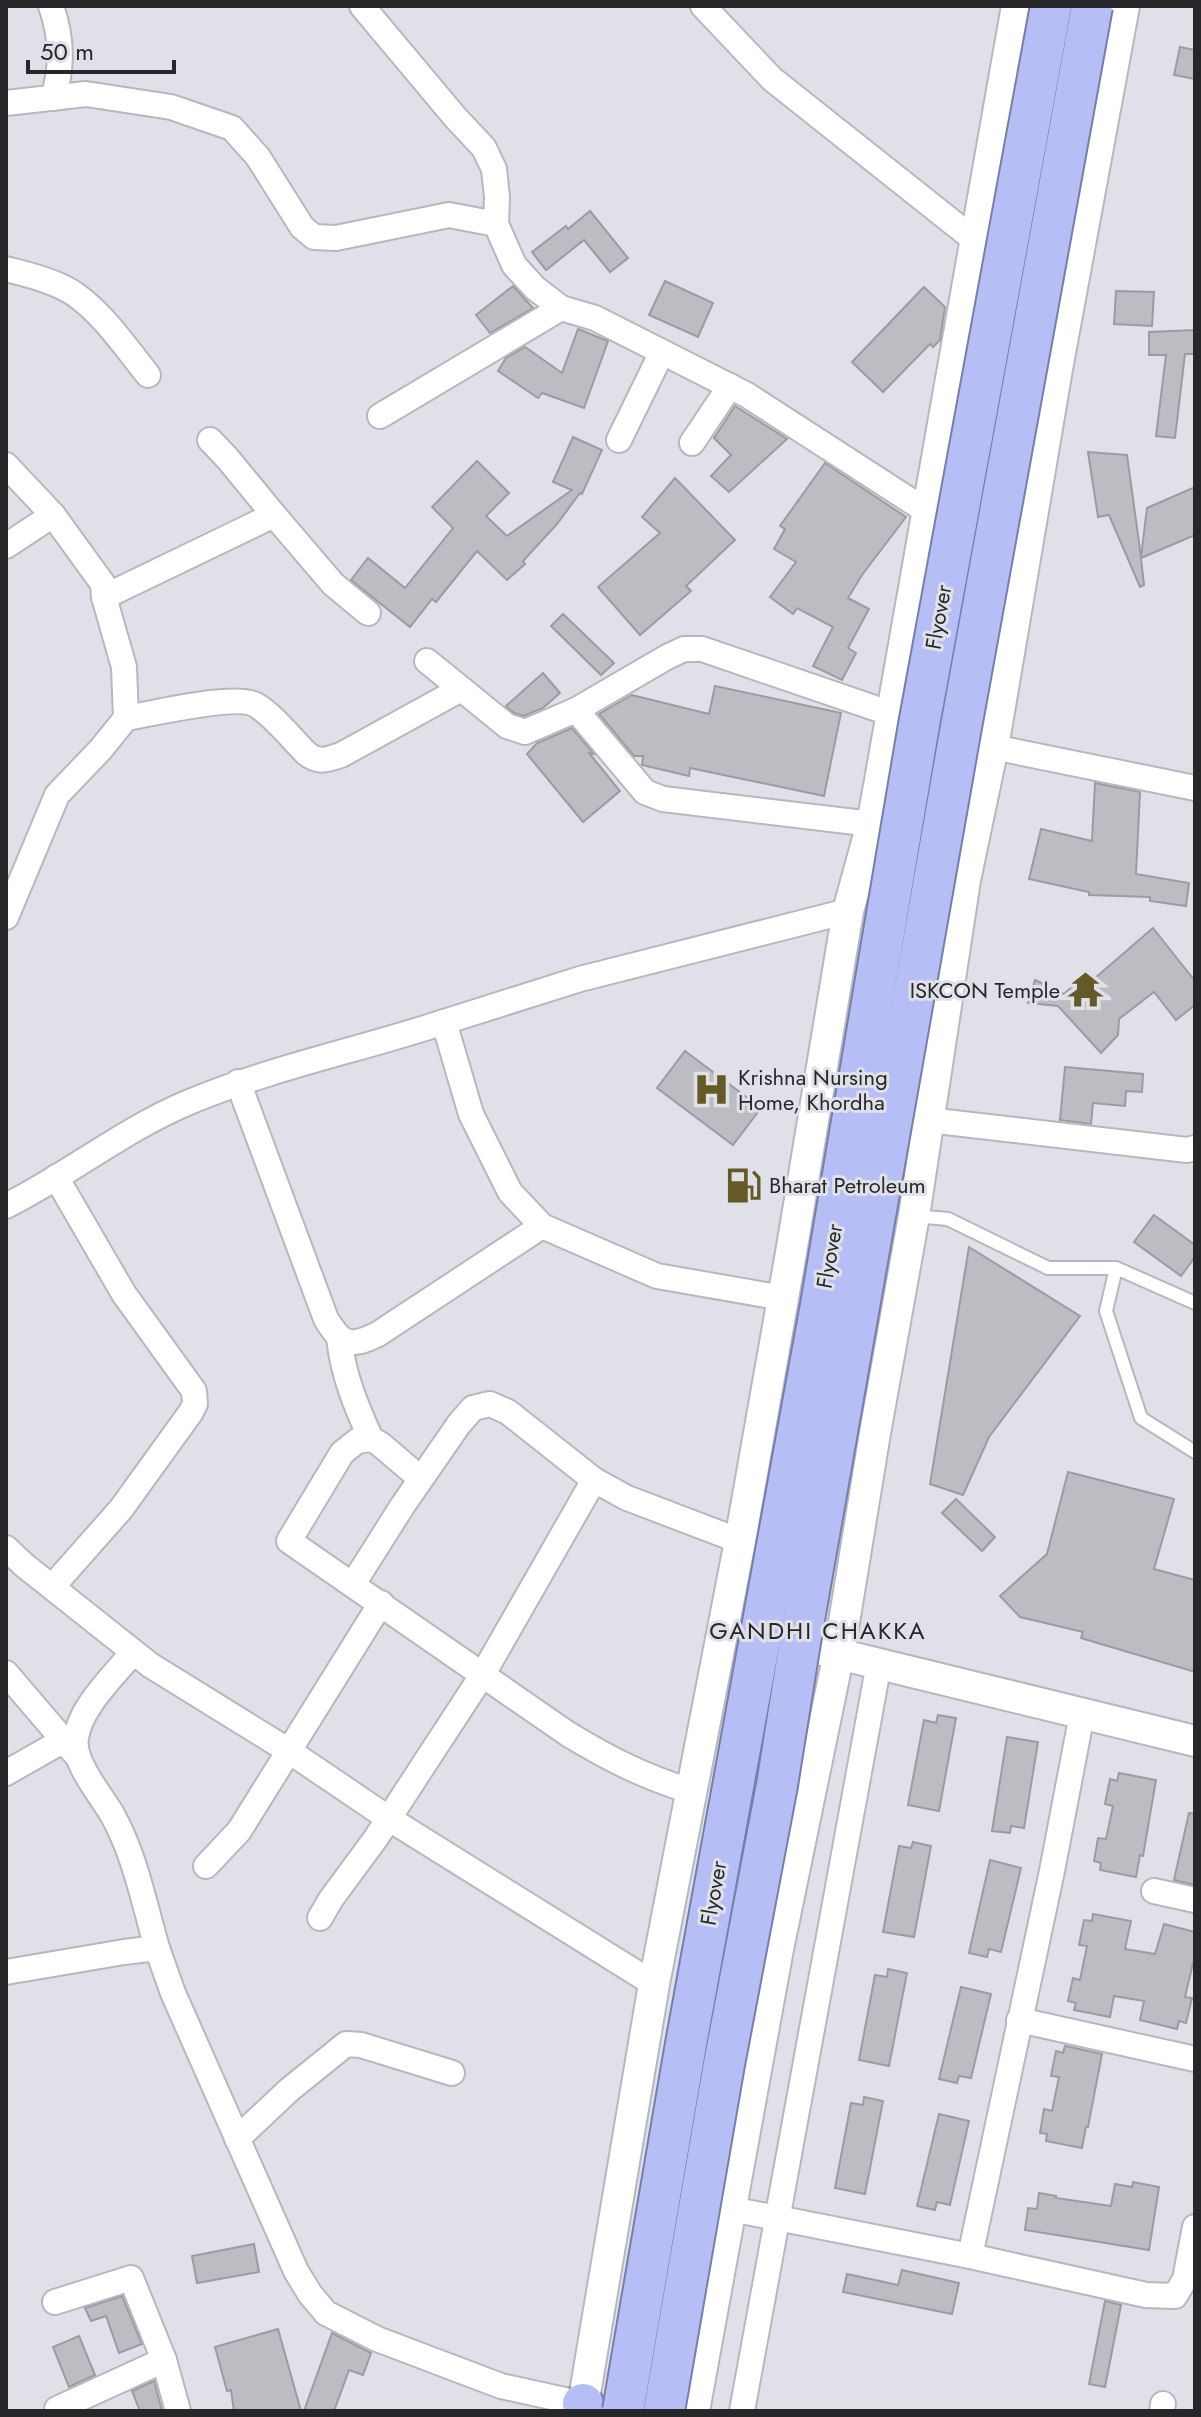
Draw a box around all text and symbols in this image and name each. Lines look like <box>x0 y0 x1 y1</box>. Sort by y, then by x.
scale bar <box>28 24 174 74</box>
text: 50 m <box>40 34 94 69</box>
street label: Flyover <box>917 582 960 652</box>
temple icon: ISKCON Temple <box>1067 971 1105 1009</box>
place label: ISKCON Temple <box>910 974 1060 1006</box>
place label: Krishna Nursing Home, Khordha <box>738 1061 888 1118</box>
hospital icon: Krishna Nursing Home, Khordha <box>693 1071 731 1109</box>
fuel station icon: Bharat Petroleum <box>724 1166 762 1204</box>
place label: Bharat Petroleum <box>769 1169 926 1201</box>
street label: Flyover <box>808 1221 851 1291</box>
district label: GANDHI CHAKKA <box>709 1613 927 1648</box>
street label: Flyover <box>692 1858 735 1928</box>

